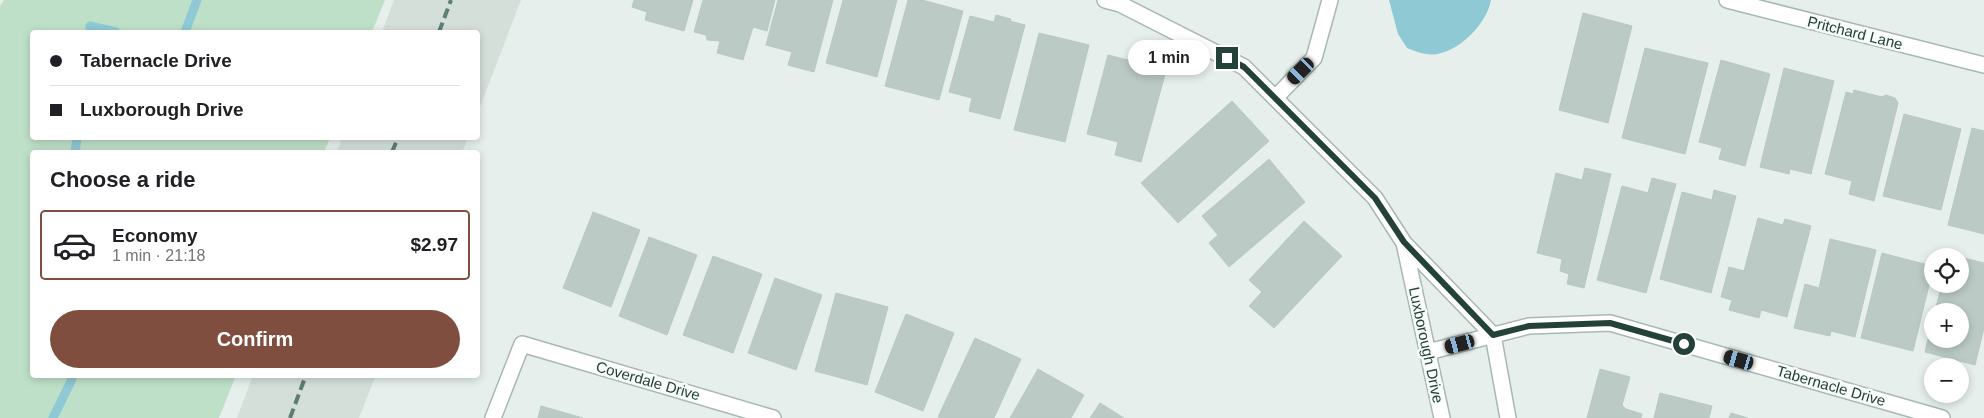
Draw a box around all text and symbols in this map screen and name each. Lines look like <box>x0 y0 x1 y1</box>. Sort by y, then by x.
street label: Pritchard Lane <box>1806 12 1905 53</box>
callout: 1 min <box>1127 40 1210 76</box>
route end <box>1216 47 1238 69</box>
text: 1 min <box>1148 49 1190 66</box>
text: Tabernacle Drive <box>80 50 232 71</box>
car <box>1285 55 1316 87</box>
text: Luxborough Drive <box>80 99 244 120</box>
text: Choose a ride <box>50 167 195 192</box>
icon: car <box>52 223 97 268</box>
text: Economy <box>112 225 198 246</box>
text: $2.97 <box>410 234 458 255</box>
text: 1 min · 21:18 <box>112 247 205 264</box>
map controls <box>1924 248 1969 403</box>
button: locate <box>1924 248 1969 293</box>
street label: Luxborough Drive <box>1406 285 1447 405</box>
button: + <box>1924 303 1969 348</box>
button: Confirm <box>50 310 460 368</box>
car <box>1443 333 1476 355</box>
route start <box>1673 333 1695 355</box>
car <box>1722 349 1755 371</box>
street label: Coverdale Drive <box>594 358 702 404</box>
button: − <box>1924 358 1969 403</box>
street label: Tabernacle Drive <box>1775 362 1888 409</box>

